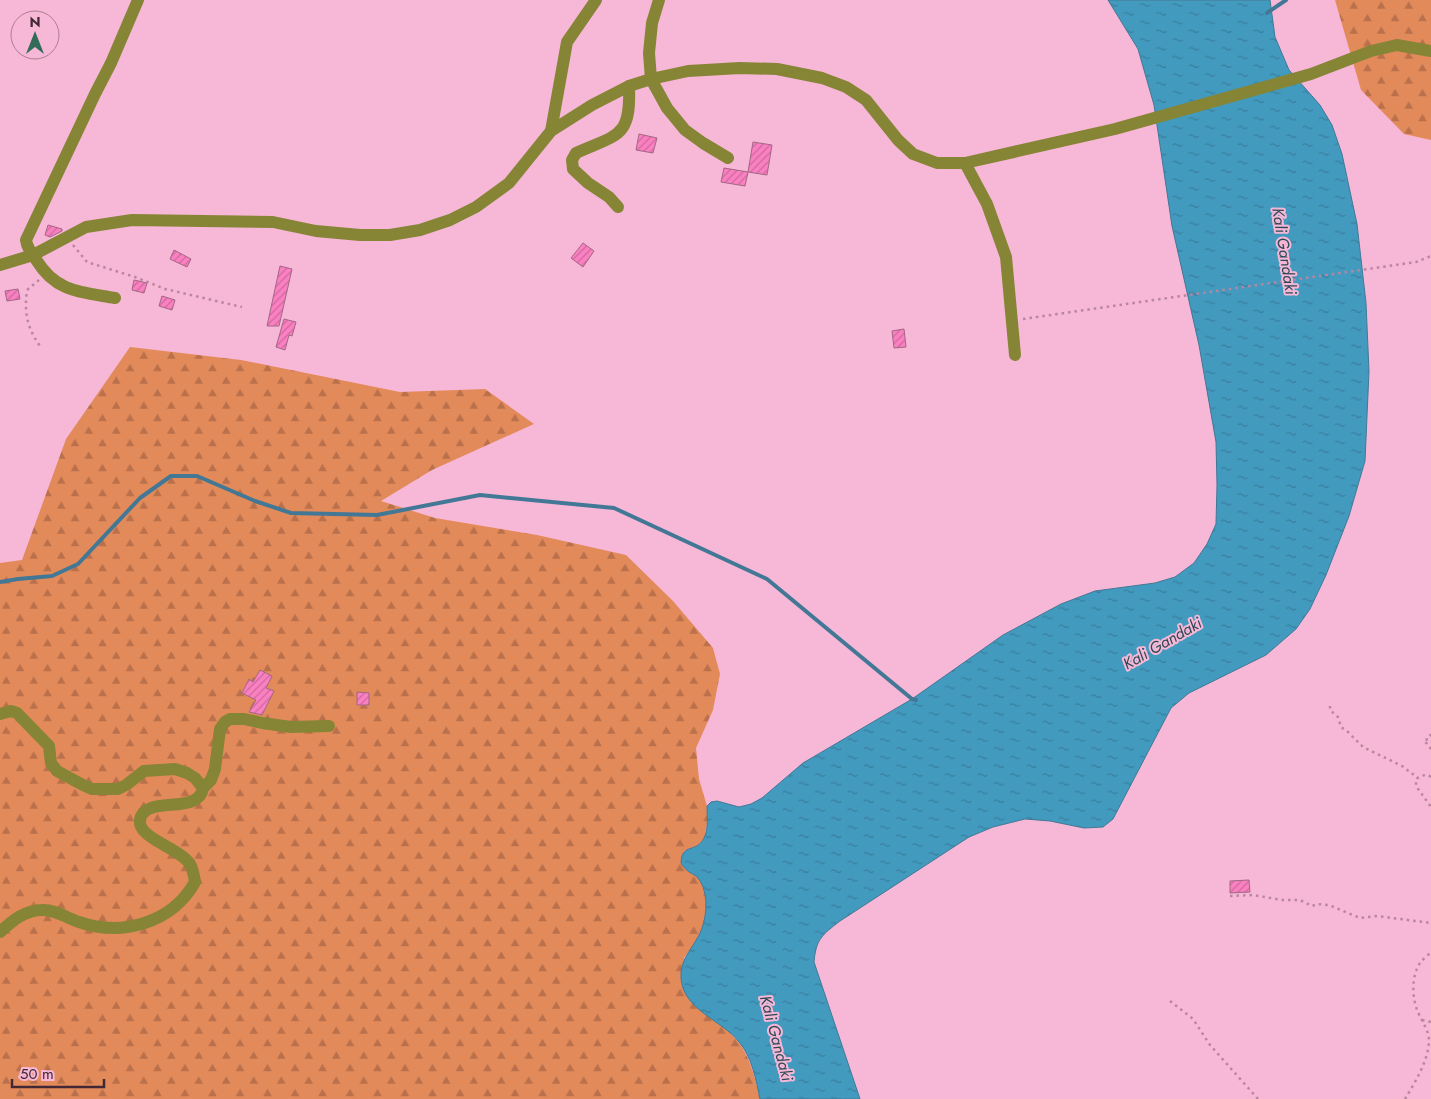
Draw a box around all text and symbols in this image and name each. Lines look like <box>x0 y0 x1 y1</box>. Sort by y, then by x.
north arrow <box>10 10 60 60</box>
text: N <box>29 12 41 32</box>
water label: Kali Gandaki <box>1266 206 1303 297</box>
water label: Kali Gandaki <box>1119 611 1207 675</box>
water label: Kali Gandaki <box>754 993 799 1084</box>
scale bar <box>12 1056 105 1088</box>
text: 50 m <box>20 1063 54 1085</box>

